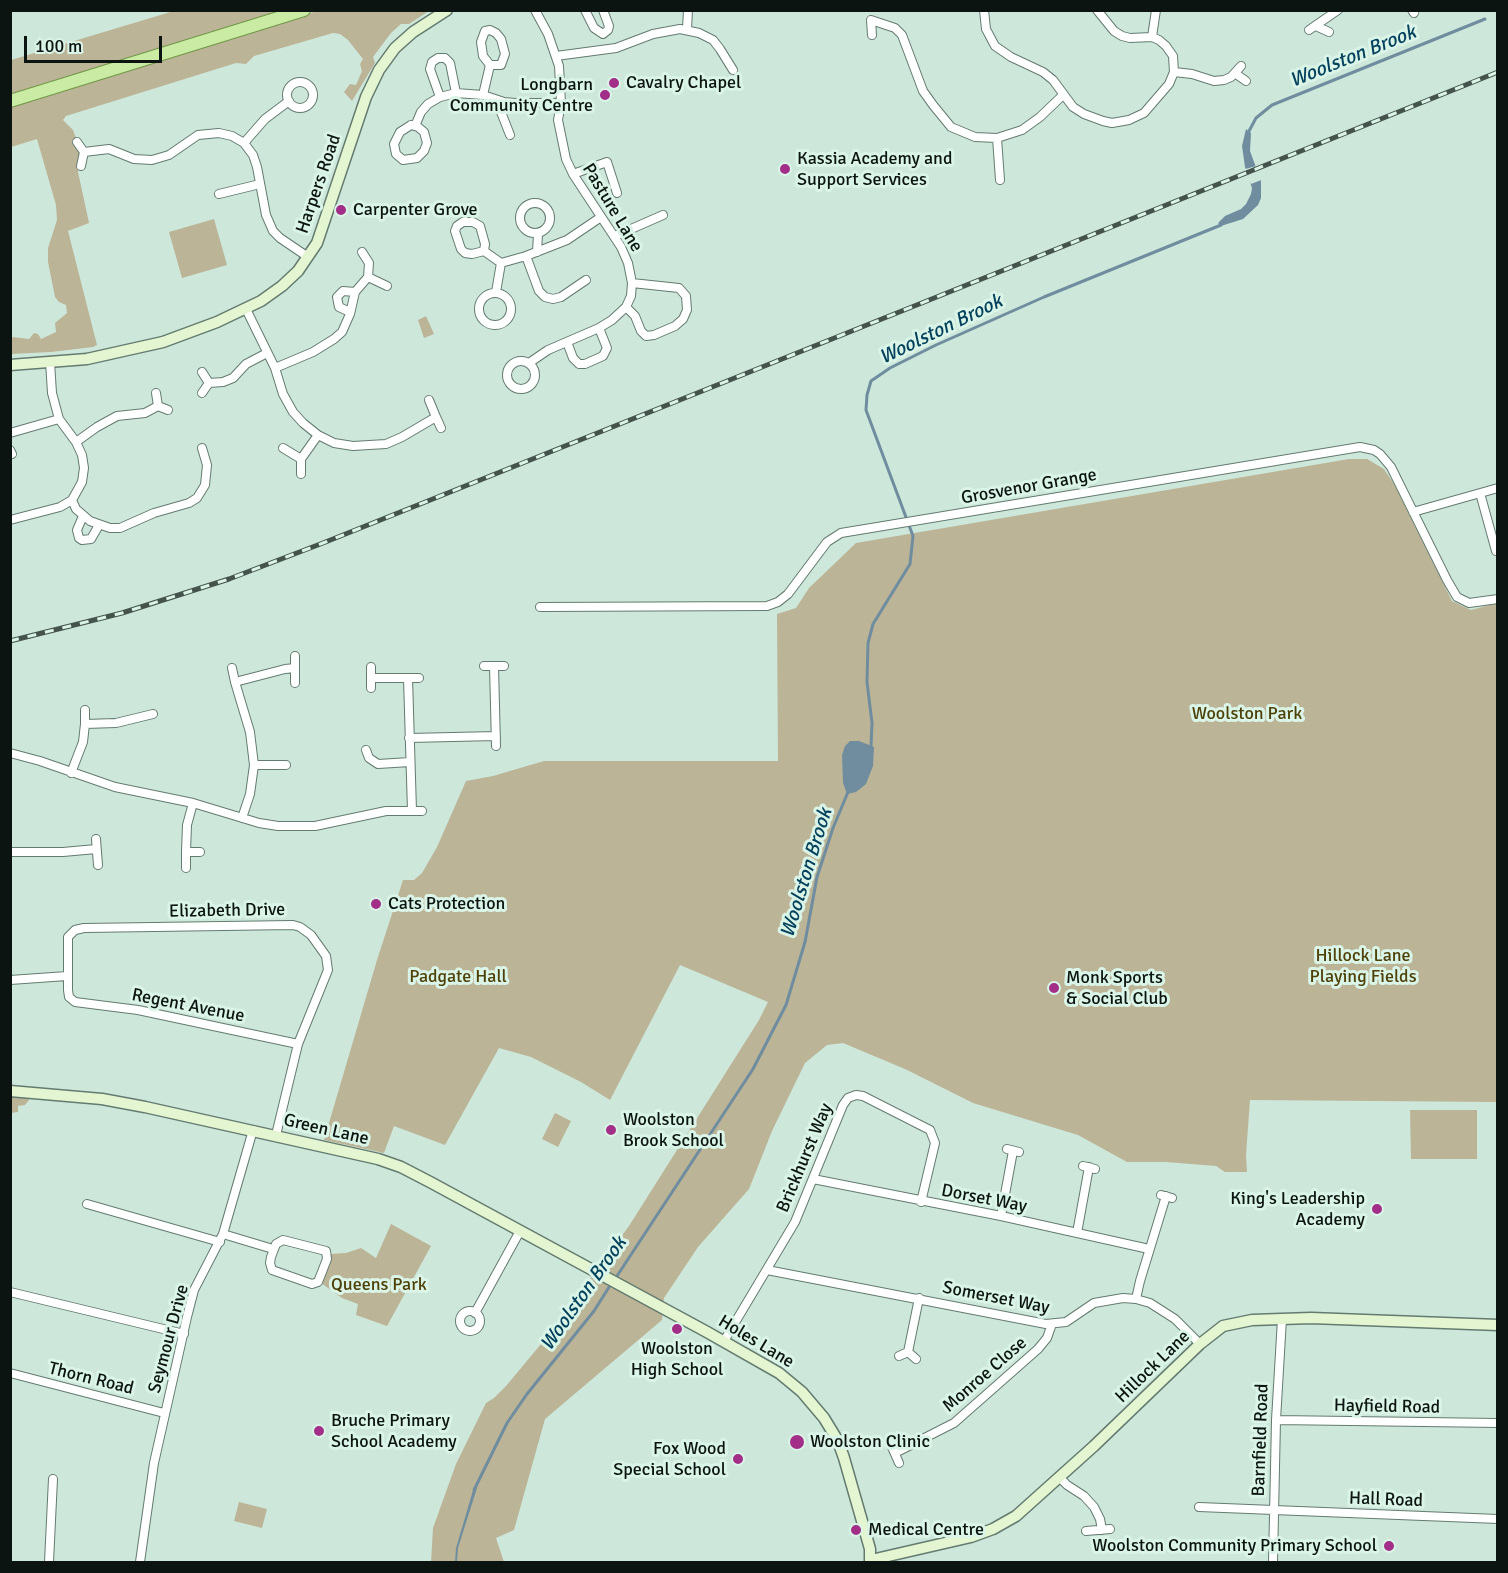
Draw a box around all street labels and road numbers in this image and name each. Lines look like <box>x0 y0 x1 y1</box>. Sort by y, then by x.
street label: Harpers Road <box>292 132 346 236</box>
street label: Pasture Lane <box>577 160 647 256</box>
street label: Grosvenor Grange <box>960 464 1098 510</box>
street label: Elizabeth Drive <box>169 899 285 923</box>
street label: Regent Avenue <box>130 984 246 1028</box>
street label: Brickhurst Way <box>772 1100 838 1216</box>
street label: Green Lane <box>281 1110 371 1150</box>
street label: Dorset Way <box>939 1180 1029 1218</box>
street label: Somerset Way <box>941 1277 1051 1319</box>
street label: Seymour Drive <box>144 1282 194 1396</box>
street label: Holes Lane <box>714 1311 798 1373</box>
street label: Hillock Lane <box>1111 1326 1195 1408</box>
street label: Monroe Close <box>938 1333 1032 1417</box>
street label: Thorn Road <box>46 1358 136 1400</box>
street label: Barnfield Road <box>1248 1383 1274 1497</box>
street label: Hayfield Road <box>1334 1395 1440 1419</box>
street label: Hall Road <box>1349 1488 1423 1512</box>

